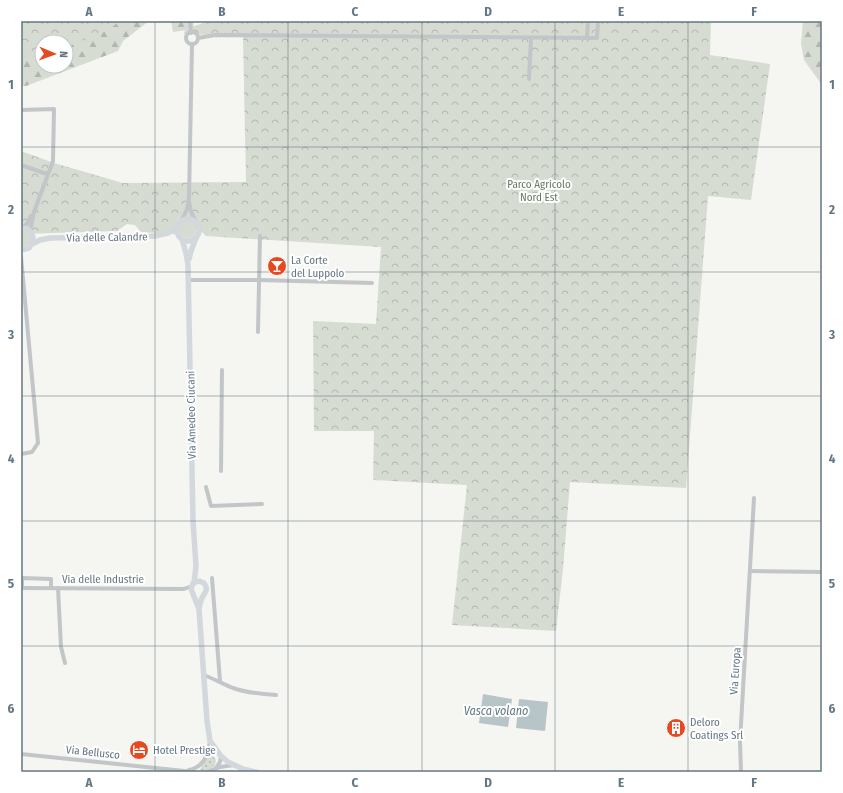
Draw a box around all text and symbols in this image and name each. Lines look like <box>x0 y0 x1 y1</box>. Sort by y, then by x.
text: A <box>84 4 93 19</box>
text: B <box>218 4 226 19</box>
text: C <box>352 4 359 19</box>
text: D <box>484 4 492 19</box>
text: E <box>618 4 624 19</box>
text: F <box>751 4 757 19</box>
north arrow <box>34 34 74 74</box>
text: N <box>57 51 70 58</box>
text: 1 <box>8 77 14 92</box>
text: 1 <box>829 77 835 92</box>
park label: Parco Agricolo Nord Est <box>507 178 571 204</box>
text: 2 <box>7 202 14 217</box>
text: 2 <box>828 202 835 217</box>
street label: Via delle Calandre <box>66 230 148 245</box>
place label: La Corte del Luppolo <box>291 254 345 280</box>
bar icon: La Corte del Luppolo <box>266 255 288 277</box>
text: 3 <box>7 327 14 342</box>
text: 3 <box>828 327 835 342</box>
street label: Via Amedeo Ciucani <box>184 370 199 459</box>
text: 4 <box>8 451 15 466</box>
text: 4 <box>829 451 836 466</box>
street label: Via delle Industrie <box>62 573 144 586</box>
text: 5 <box>8 576 14 591</box>
text: 5 <box>829 576 835 591</box>
street label: Via Europa <box>727 647 744 695</box>
text: 6 <box>8 701 15 716</box>
text: 6 <box>829 701 836 716</box>
water label: Vasca volano <box>464 704 528 718</box>
place label: Deloro Coatings Srl <box>690 716 743 742</box>
building icon: Deloro Coatings Srl <box>665 717 687 739</box>
hotel icon: Hotel Prestige <box>128 739 150 761</box>
street label: Via Bellusco <box>65 743 121 762</box>
place label: Hotel Prestige <box>153 744 216 757</box>
text: A <box>84 775 93 790</box>
text: B <box>218 775 226 790</box>
text: C <box>352 775 359 790</box>
text: D <box>484 775 492 790</box>
text: E <box>618 775 624 790</box>
text: F <box>751 775 757 790</box>

